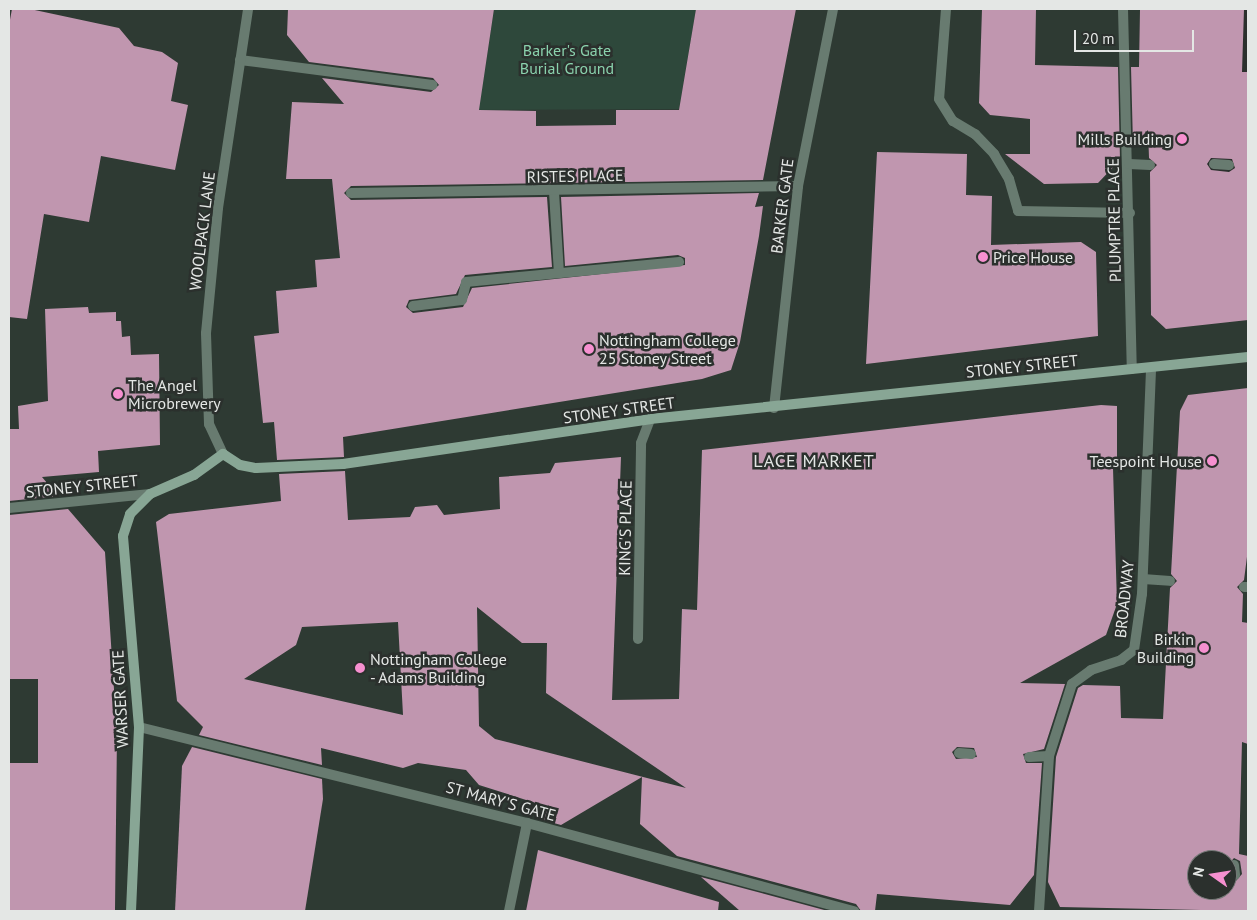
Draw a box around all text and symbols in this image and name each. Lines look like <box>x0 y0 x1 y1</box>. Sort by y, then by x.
scale bar <box>1077 20 1197 52</box>
text: 20 m <box>1082 29 1115 48</box>
park label: Barker's Gate Burial Ground <box>520 40 614 78</box>
place label: Mills Building <box>1078 129 1172 149</box>
marker: Mills Building <box>1176 133 1188 145</box>
street label: BARKER GATE <box>767 157 797 255</box>
street label: PLUMPTRE PLACE <box>1103 158 1125 282</box>
street label: RISTES PLACE <box>526 166 624 186</box>
street label: WOOLPACK LANE <box>185 170 219 292</box>
place label: Price House <box>993 247 1073 267</box>
marker: Price House <box>977 251 989 263</box>
place label: Nottingham College 25 Stoney Street <box>599 330 736 368</box>
marker: Nottingham College 25 Stoney Street <box>583 343 595 355</box>
street label: STONEY STREET <box>965 351 1079 381</box>
place label: The Angel Microbrewery <box>128 375 221 413</box>
marker: The Angel Microbrewery <box>112 388 124 400</box>
street label: STONEY STREET <box>562 393 676 427</box>
district label: LACE MARKET <box>752 450 876 472</box>
place label: Teespoint House <box>1090 451 1202 471</box>
marker: Teespoint House <box>1206 455 1218 467</box>
street label: STONEY STREET <box>25 471 139 501</box>
street label: KING'S PLACE <box>615 480 635 576</box>
street label: BROADWAY <box>1110 559 1138 639</box>
place label: Birkin Building <box>1137 629 1194 667</box>
marker: Birkin Building <box>1198 642 1210 654</box>
place label: Nottingham College - Adams Building <box>370 649 507 687</box>
street label: WARSER GATE <box>108 650 132 748</box>
marker: Nottingham College - Adams Building <box>354 662 366 674</box>
street label: ST MARY'S GATE <box>444 777 558 825</box>
north arrow <box>1187 850 1237 900</box>
text: N <box>1189 865 1208 878</box>

